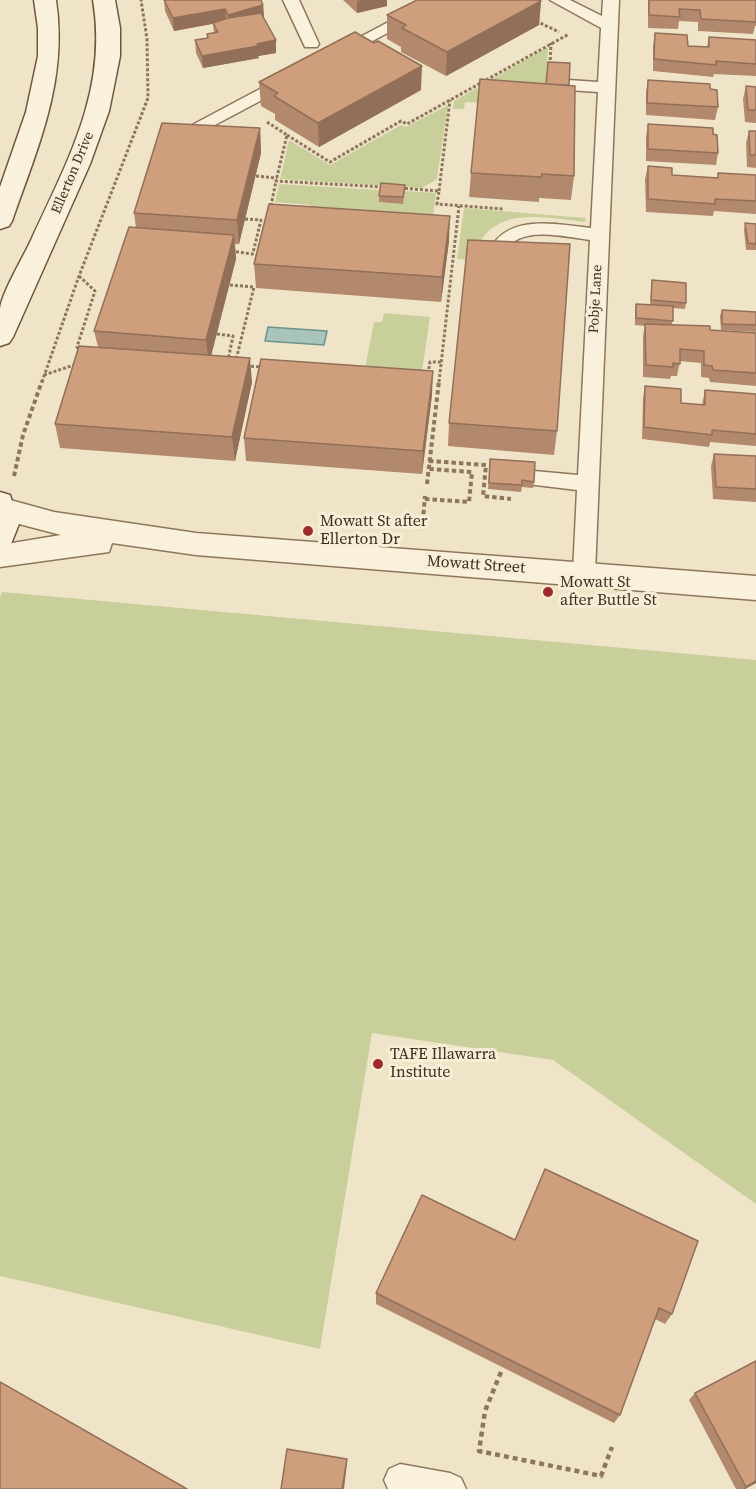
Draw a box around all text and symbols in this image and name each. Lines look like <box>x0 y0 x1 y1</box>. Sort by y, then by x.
street label: Ellerton Drive <box>48 129 98 217</box>
street label: Pobje Lane <box>586 264 606 334</box>
place label: Mowatt St after Ellerton Dr <box>320 512 428 550</box>
marker: Mowatt St after Ellerton Dr <box>301 524 315 538</box>
street label: Mowatt Street <box>426 552 526 578</box>
place label: Mowatt St after Buttle St <box>560 573 657 611</box>
marker: Mowatt St after Buttle St <box>541 585 555 599</box>
place label: TAFE Illawarra Institute <box>390 1045 496 1083</box>
marker: TAFE Illawarra Institute <box>371 1057 385 1071</box>

